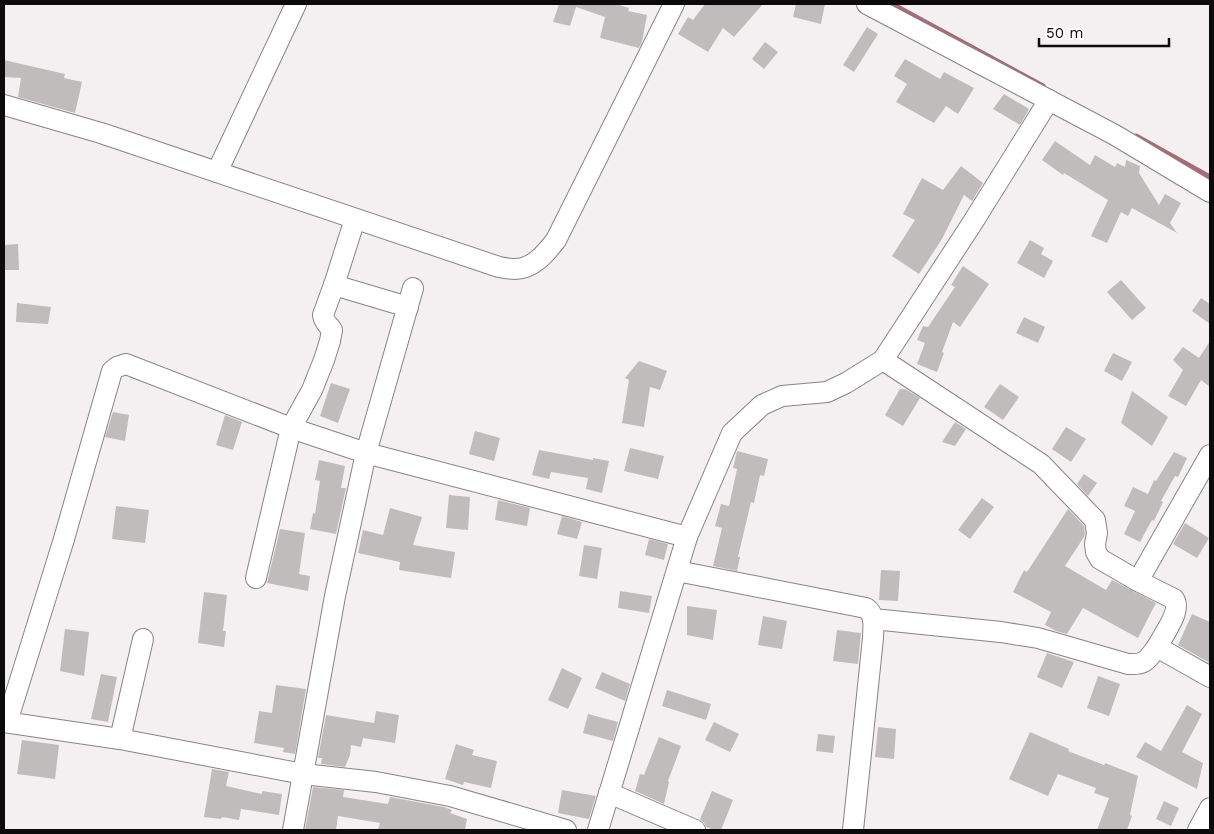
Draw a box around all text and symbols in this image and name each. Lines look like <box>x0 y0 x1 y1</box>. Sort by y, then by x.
scale bar <box>1039 15 1169 47</box>
text: 50 m <box>1046 24 1083 42</box>

